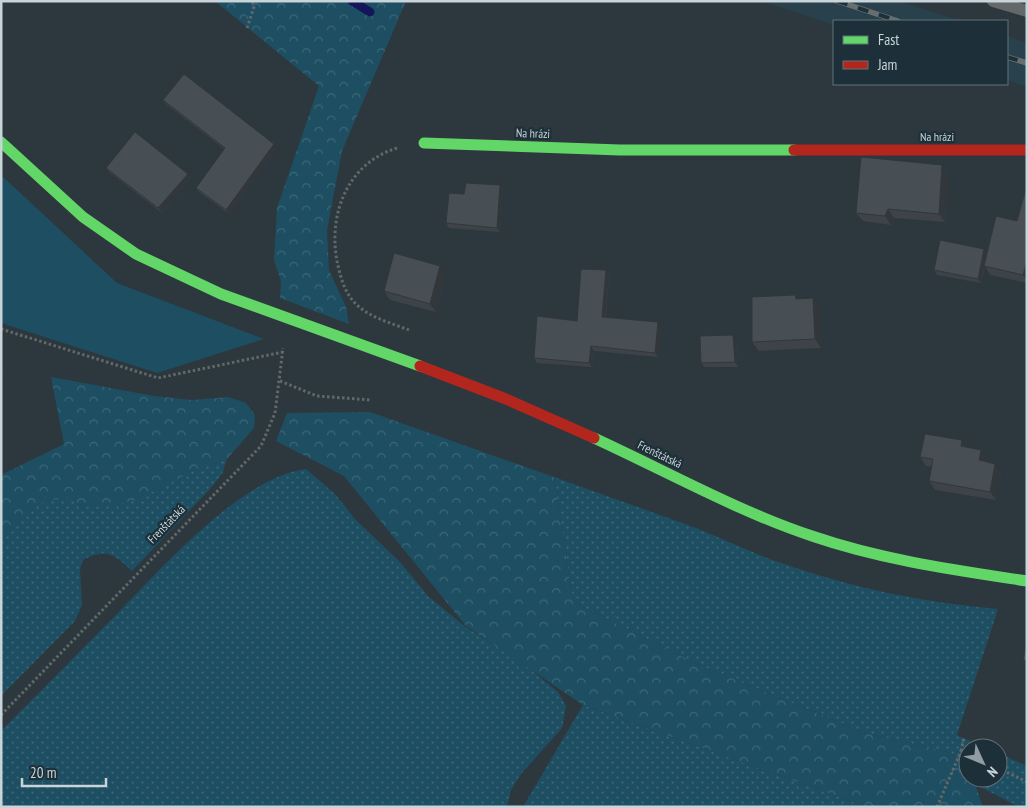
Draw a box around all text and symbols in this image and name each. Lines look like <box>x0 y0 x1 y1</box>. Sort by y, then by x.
legend <box>833 20 1008 85</box>
text: Fast <box>878 30 899 49</box>
text: Jam <box>877 55 897 74</box>
street label: Na hrázi <box>516 125 550 141</box>
street label: Na hrázi <box>920 129 954 144</box>
street label: Frenštátská <box>635 437 685 471</box>
street label: Frenštátská <box>144 502 188 546</box>
north arrow <box>958 738 1008 788</box>
scale bar <box>22 756 106 788</box>
text: 20 m <box>30 763 56 782</box>
text: N <box>983 763 1001 781</box>

